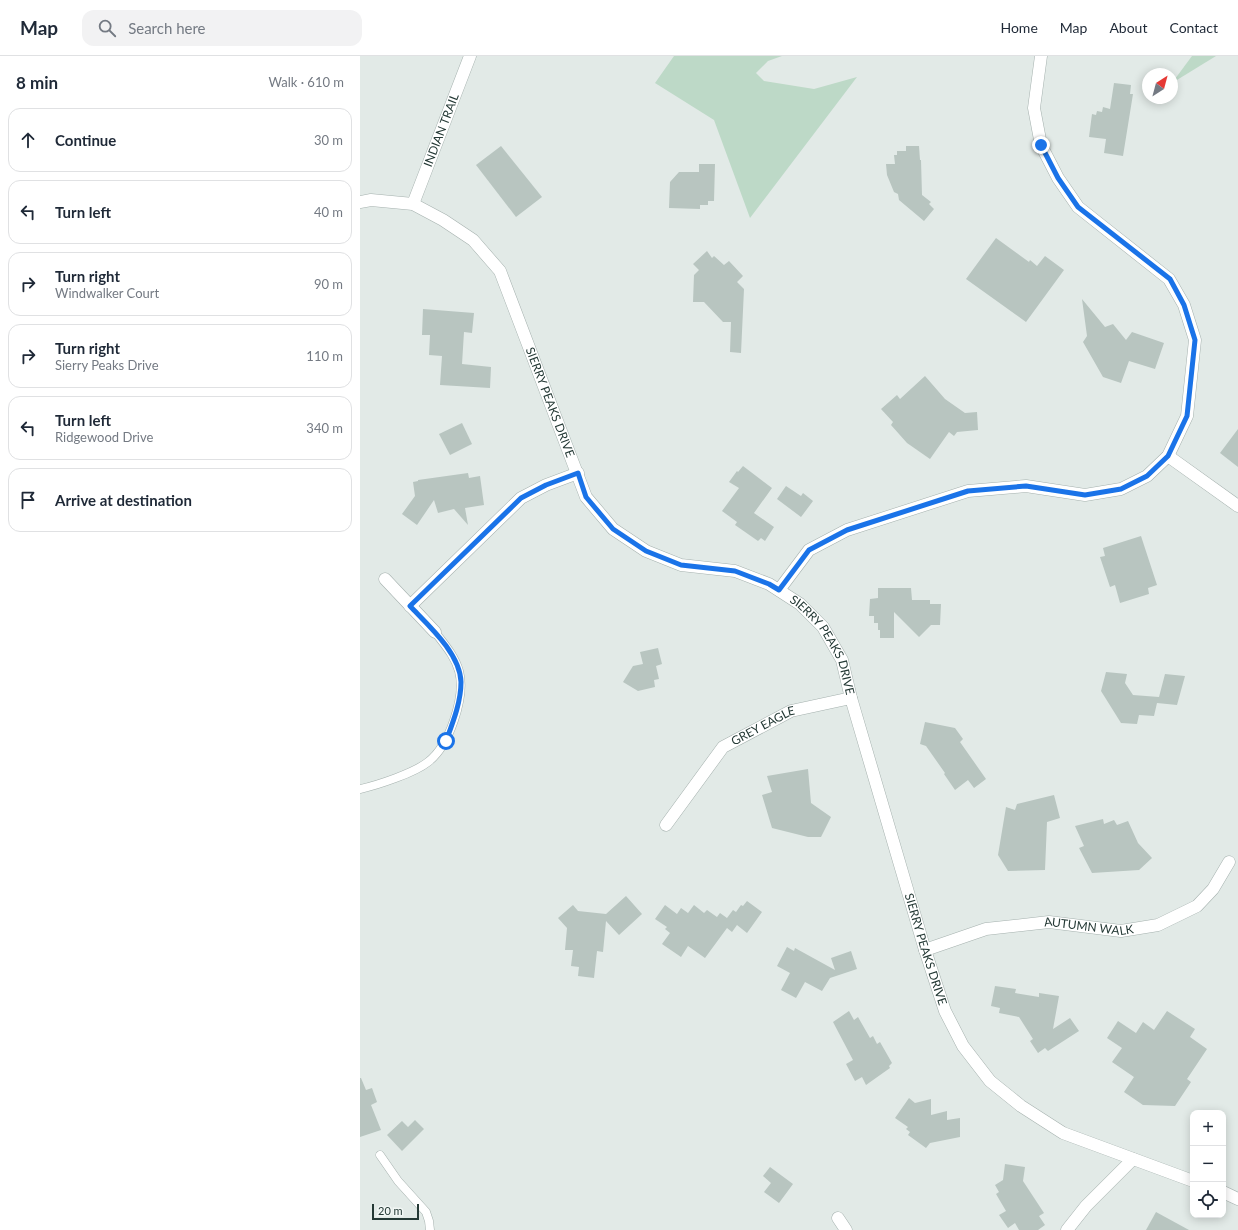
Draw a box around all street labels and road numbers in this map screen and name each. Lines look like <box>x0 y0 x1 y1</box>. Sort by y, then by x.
street label: INDIAN TRAIL <box>420 91 462 169</box>
street label: SIERRY PEAKS DRIVE <box>523 345 578 459</box>
street label: SIERRY PEAKS DRIVE <box>787 592 858 696</box>
street label: GREY EAGLE <box>728 702 796 748</box>
street label: SIERRY PEAKS DRIVE <box>902 891 951 1007</box>
street label: AUTUMN WALK <box>1043 914 1135 938</box>

